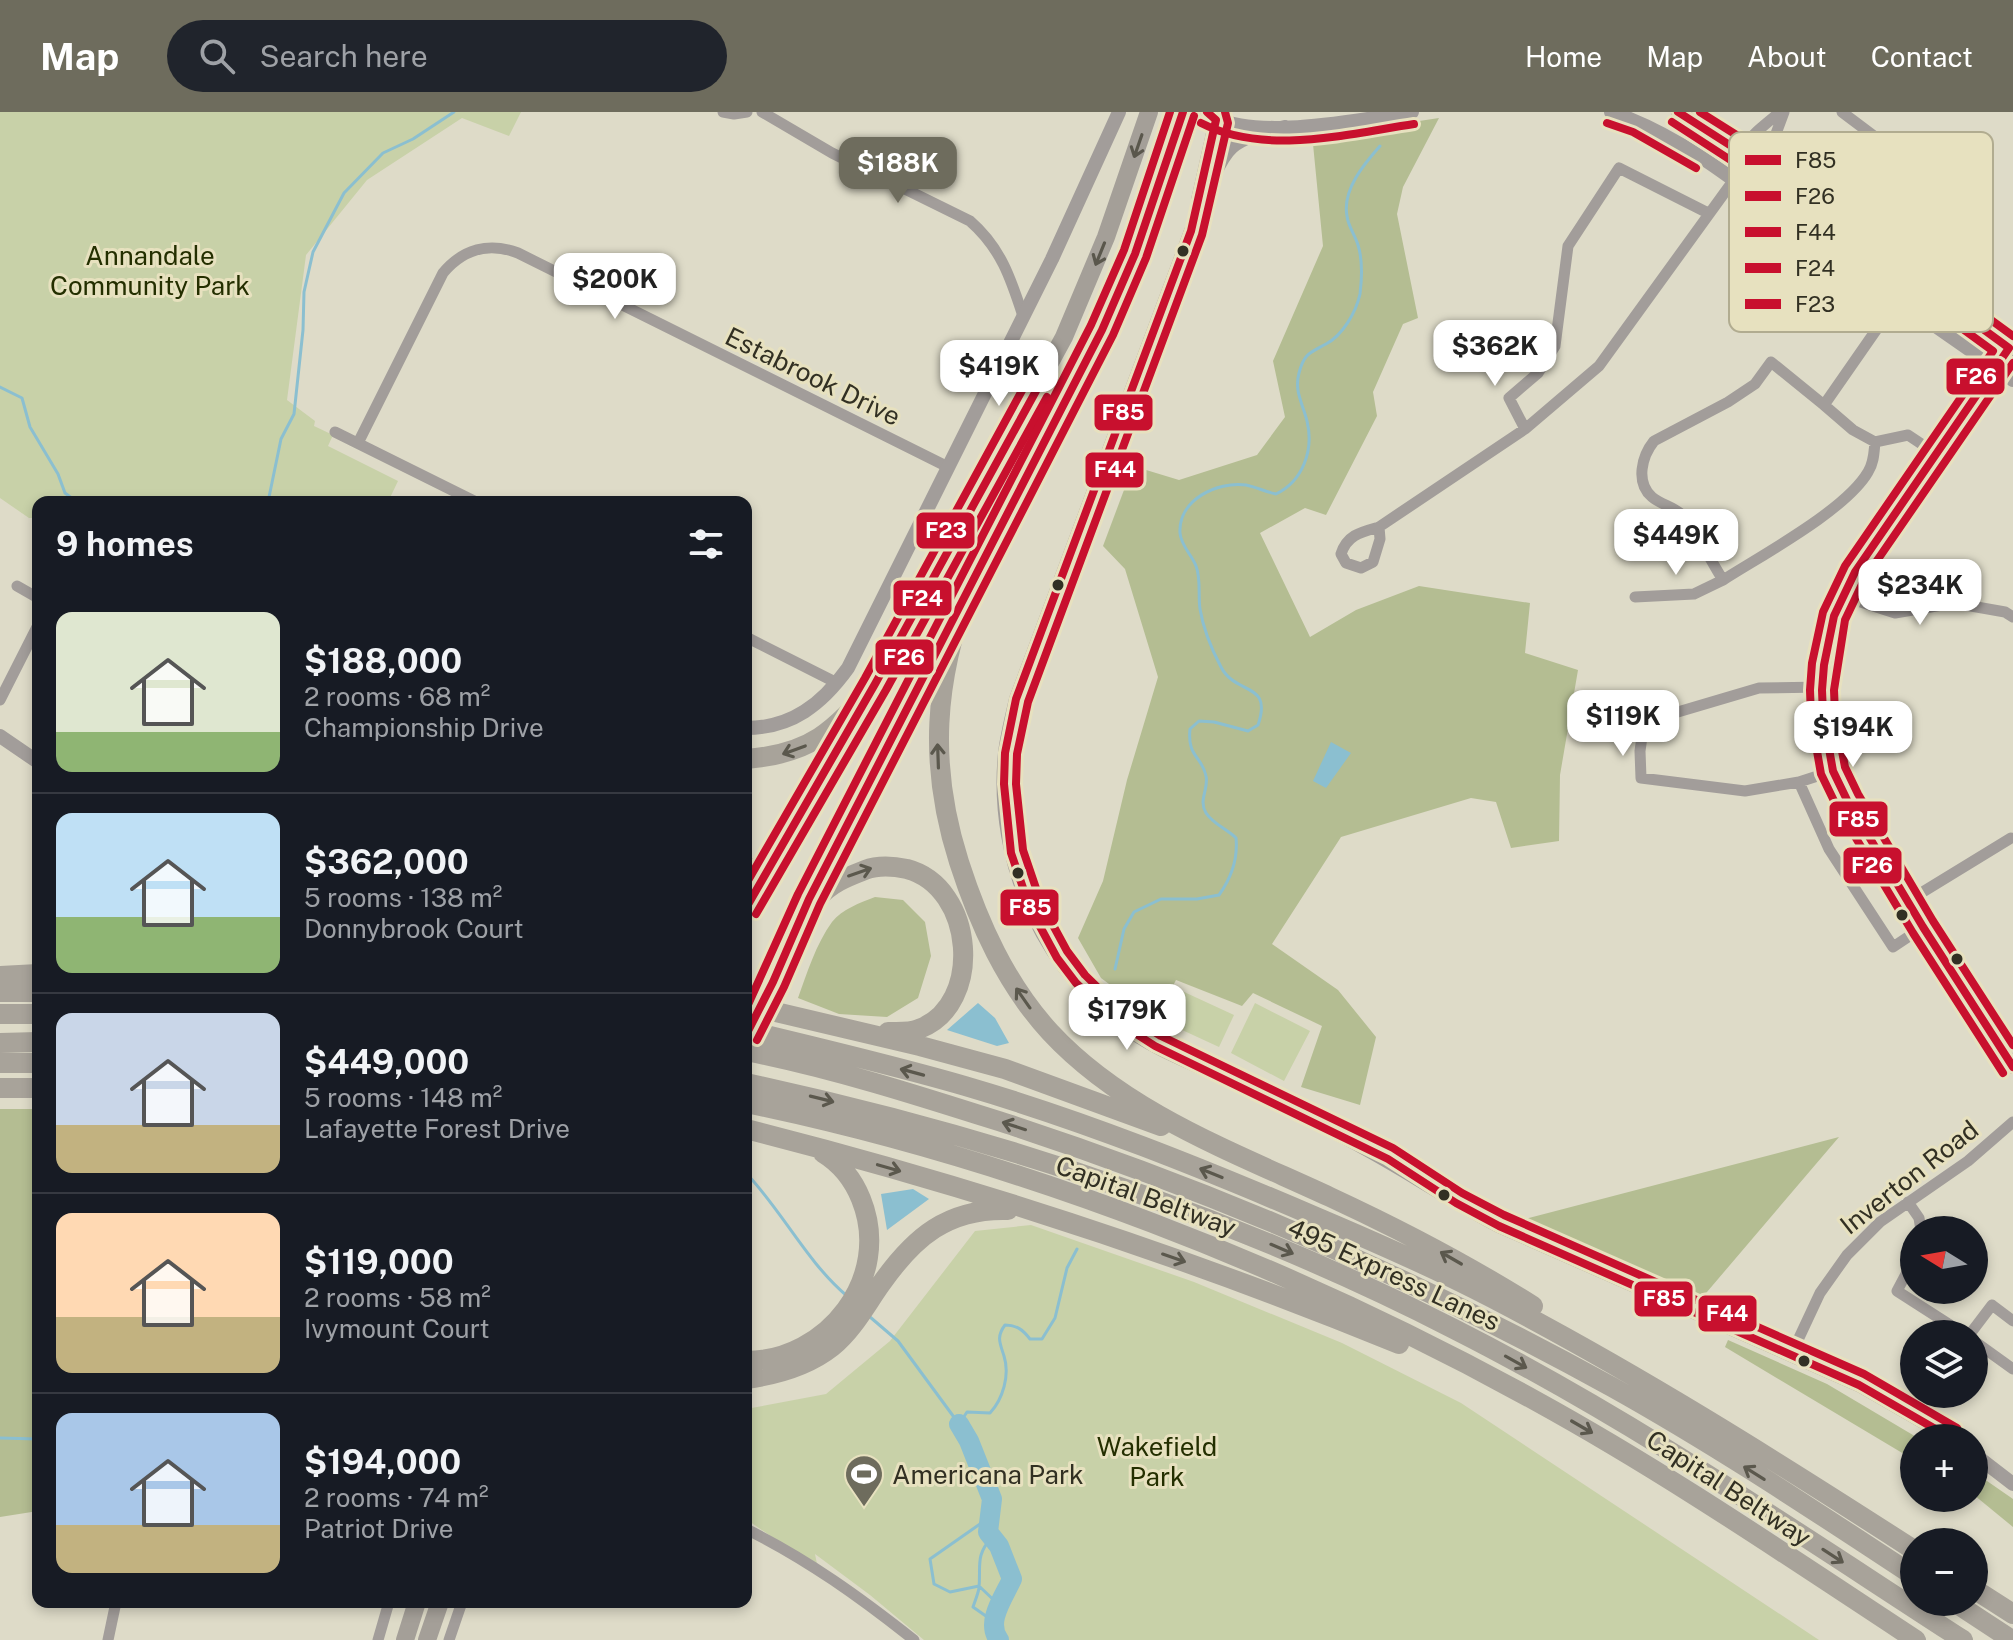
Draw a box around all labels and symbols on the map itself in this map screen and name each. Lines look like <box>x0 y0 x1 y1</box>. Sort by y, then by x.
legend <box>1729 132 1993 332</box>
one-way arrow <box>1129 133 1144 158</box>
pin: $188K <box>842 137 954 205</box>
text: F85 <box>1795 147 1836 173</box>
text: F26 <box>1795 183 1835 209</box>
text: F44 <box>1795 219 1836 245</box>
park label: Annandale Community Park <box>50 240 250 301</box>
one-way arrow <box>1091 241 1106 266</box>
unlabelled marker <box>1175 243 1191 259</box>
pin: $200K <box>559 253 671 321</box>
text: F24 <box>1795 255 1835 281</box>
text: F23 <box>1795 291 1835 317</box>
street label: Estabrook Drive <box>720 320 906 432</box>
pin: $362K <box>1439 320 1551 388</box>
pin: $419K <box>943 340 1055 408</box>
line badge: F26 <box>1945 357 2006 396</box>
text: F26 <box>1955 363 1997 389</box>
line badge: F85 <box>1093 393 1154 432</box>
text: F85 <box>1101 399 1145 425</box>
line badge: F44 <box>1084 451 1145 489</box>
text: F44 <box>1094 456 1136 482</box>
pin: $449K <box>1620 509 1732 577</box>
line badge: F23 <box>915 511 976 550</box>
text: F23 <box>925 517 967 543</box>
pin: $234K <box>1864 559 1976 627</box>
unlabelled marker <box>1050 577 1066 593</box>
line badge: F24 <box>892 579 953 617</box>
text: F24 <box>901 585 943 611</box>
line badge: F26 <box>874 638 935 676</box>
text: F26 <box>883 644 925 670</box>
pin: $119K <box>1567 690 1679 758</box>
pin: $194K <box>1797 701 1909 769</box>
one-way arrow <box>930 743 945 770</box>
one-way arrow <box>782 744 807 758</box>
line badge: F85 <box>1828 800 1889 838</box>
text: F85 <box>1836 806 1880 832</box>
line badge: F26 <box>1842 846 1903 885</box>
text: F26 <box>1851 852 1893 878</box>
one-way arrow <box>847 863 872 878</box>
unlabelled marker <box>1010 865 1026 881</box>
line badge: F85 <box>999 888 1060 927</box>
text: F85 <box>1008 894 1052 920</box>
unlabelled marker <box>1894 907 1910 923</box>
unlabelled marker <box>1949 951 1965 967</box>
pin: $179K <box>1071 984 1183 1052</box>
one-way arrow <box>1015 988 1031 1010</box>
one-way arrow <box>900 1063 926 1078</box>
one-way arrow <box>809 1093 835 1108</box>
street label: Inverton Road <box>1834 1113 1984 1241</box>
one-way arrow <box>1001 1118 1026 1133</box>
street label: Capital Beltway <box>1052 1149 1241 1243</box>
one-way arrow <box>876 1161 902 1176</box>
one-way arrow <box>1199 1165 1224 1180</box>
unlabelled marker <box>1436 1187 1452 1203</box>
street label: 495 Express Lanes <box>1283 1211 1505 1337</box>
north arrow <box>1900 1216 1988 1304</box>
one-way arrow <box>1269 1242 1294 1257</box>
one-way arrow <box>1440 1250 1464 1265</box>
one-way arrow <box>1161 1252 1186 1267</box>
line badge: F85 <box>1633 1280 1694 1318</box>
text: F85 <box>1642 1285 1686 1311</box>
line badge: F44 <box>1697 1294 1758 1333</box>
text: F44 <box>1706 1300 1748 1326</box>
unlabelled marker <box>1796 1353 1812 1369</box>
one-way arrow <box>1504 1354 1527 1370</box>
one-way arrow <box>1570 1419 1593 1435</box>
street label: Capital Beltway <box>1641 1423 1817 1553</box>
park label: Wakefield Park <box>1097 1431 1217 1492</box>
sports icon: Americana Park <box>843 1453 885 1508</box>
place label: Americana Park <box>892 1459 1084 1490</box>
one-way arrow <box>1744 1464 1766 1481</box>
one-way arrow <box>1821 1548 1844 1564</box>

